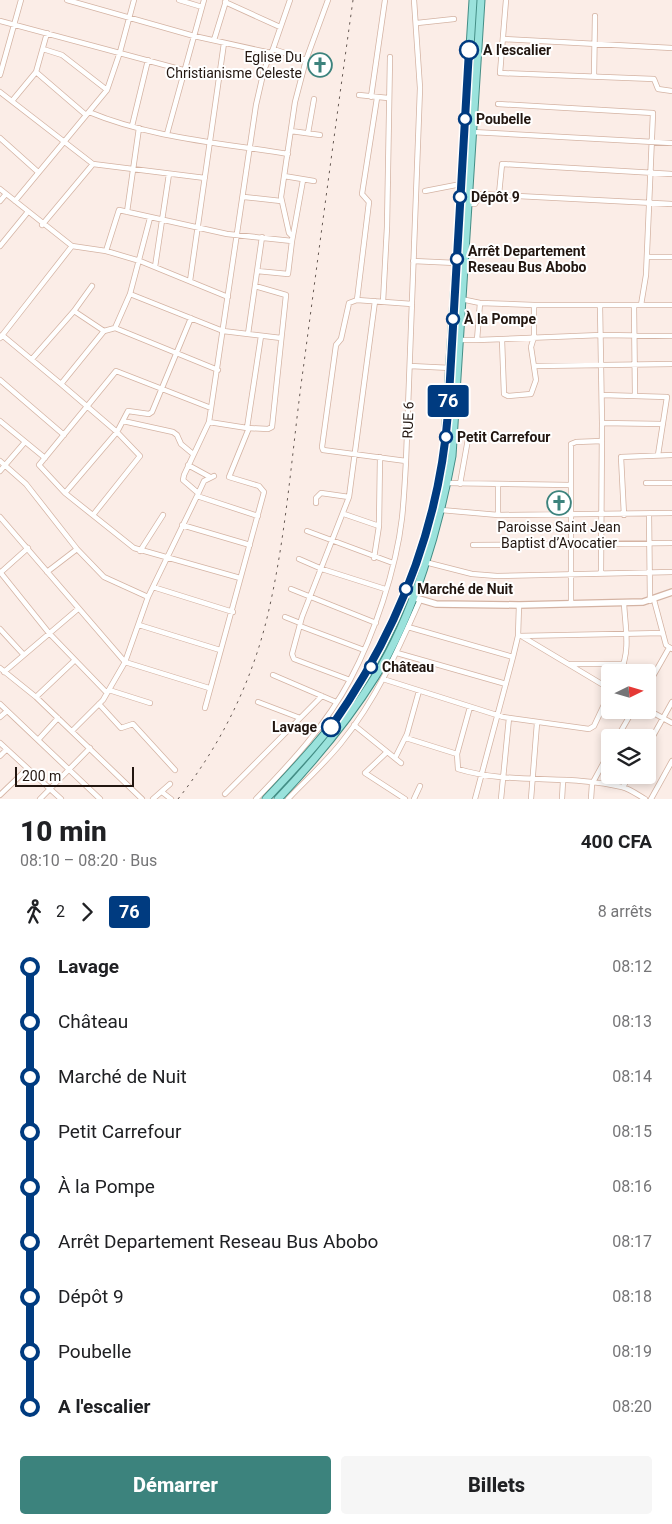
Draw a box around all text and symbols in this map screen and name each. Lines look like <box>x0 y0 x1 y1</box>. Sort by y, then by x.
marker: A l'escalier <box>459 40 479 60</box>
place label: A l'escalier <box>483 42 551 58</box>
place label: Eglise Du Christianisme Celeste <box>166 49 302 81</box>
church icon: Eglise Du Christianisme Celeste <box>307 52 333 78</box>
place label: Poubelle <box>476 111 532 127</box>
marker: Poubelle <box>458 112 472 126</box>
place label: Dépôt 9 <box>471 189 520 205</box>
marker: Dépôt 9 <box>453 190 467 204</box>
place label: Arrêt Departement Reseau Bus Abobo <box>468 243 587 275</box>
marker: Arrêt Departement Reseau Bus Abobo <box>450 252 464 266</box>
place label: À la Pompe <box>464 310 536 327</box>
marker: À la Pompe <box>446 312 460 326</box>
line badge: 76 <box>426 385 470 417</box>
text: 76 <box>438 390 458 411</box>
street label: RUE 6 <box>399 401 417 439</box>
place label: Petit Carrefour <box>457 429 550 445</box>
marker: Petit Carrefour <box>439 430 453 444</box>
church icon: Paroisse Saint Jean Baptist d’Avocatier <box>546 490 572 516</box>
place label: Paroisse Saint Jean Baptist d’Avocatier <box>497 519 621 551</box>
place label: Marché de Nuit <box>417 581 513 597</box>
marker: Marché de Nuit <box>399 582 413 596</box>
place label: Château <box>382 659 434 675</box>
marker: Château <box>364 660 378 674</box>
north arrow <box>601 664 656 719</box>
map controls <box>601 664 656 784</box>
marker: Lavage <box>321 717 341 737</box>
place label: Lavage <box>272 719 317 735</box>
button: layers <box>601 729 656 784</box>
scale bar <box>15 764 134 787</box>
text: 200 m <box>22 768 61 784</box>
text: 10 min <box>20 815 107 848</box>
text: 400 CFA <box>581 830 652 853</box>
text: 08:10 – 08:20 · Bus <box>20 851 157 870</box>
icon: walk <box>20 898 48 926</box>
icon: forward <box>73 898 101 926</box>
text: 76 <box>119 901 140 922</box>
text: 2 <box>56 902 65 921</box>
text: 8 arrêts <box>598 902 652 921</box>
text: Lavage <box>58 955 119 978</box>
text: 08:12 <box>612 957 652 976</box>
text: Château <box>58 1010 128 1033</box>
text: 08:13 <box>612 1012 652 1031</box>
text: Marché de Nuit <box>58 1065 187 1088</box>
text: 08:14 <box>612 1067 652 1086</box>
text: Petit Carrefour <box>58 1120 182 1143</box>
text: 08:15 <box>612 1122 652 1141</box>
text: À la Pompe <box>58 1175 155 1198</box>
text: 08:16 <box>612 1177 652 1196</box>
text: Arrêt Departement Reseau Bus Abobo <box>58 1230 378 1253</box>
text: 08:17 <box>612 1232 652 1251</box>
text: Dépôt 9 <box>58 1285 124 1308</box>
text: 08:18 <box>612 1287 652 1306</box>
text: Poubelle <box>58 1340 131 1363</box>
text: 08:19 <box>612 1342 652 1361</box>
text: A l'escalier <box>58 1395 150 1418</box>
text: 08:20 <box>612 1397 652 1416</box>
button: Démarrer <box>20 1456 331 1514</box>
button: Billets <box>341 1456 652 1514</box>

